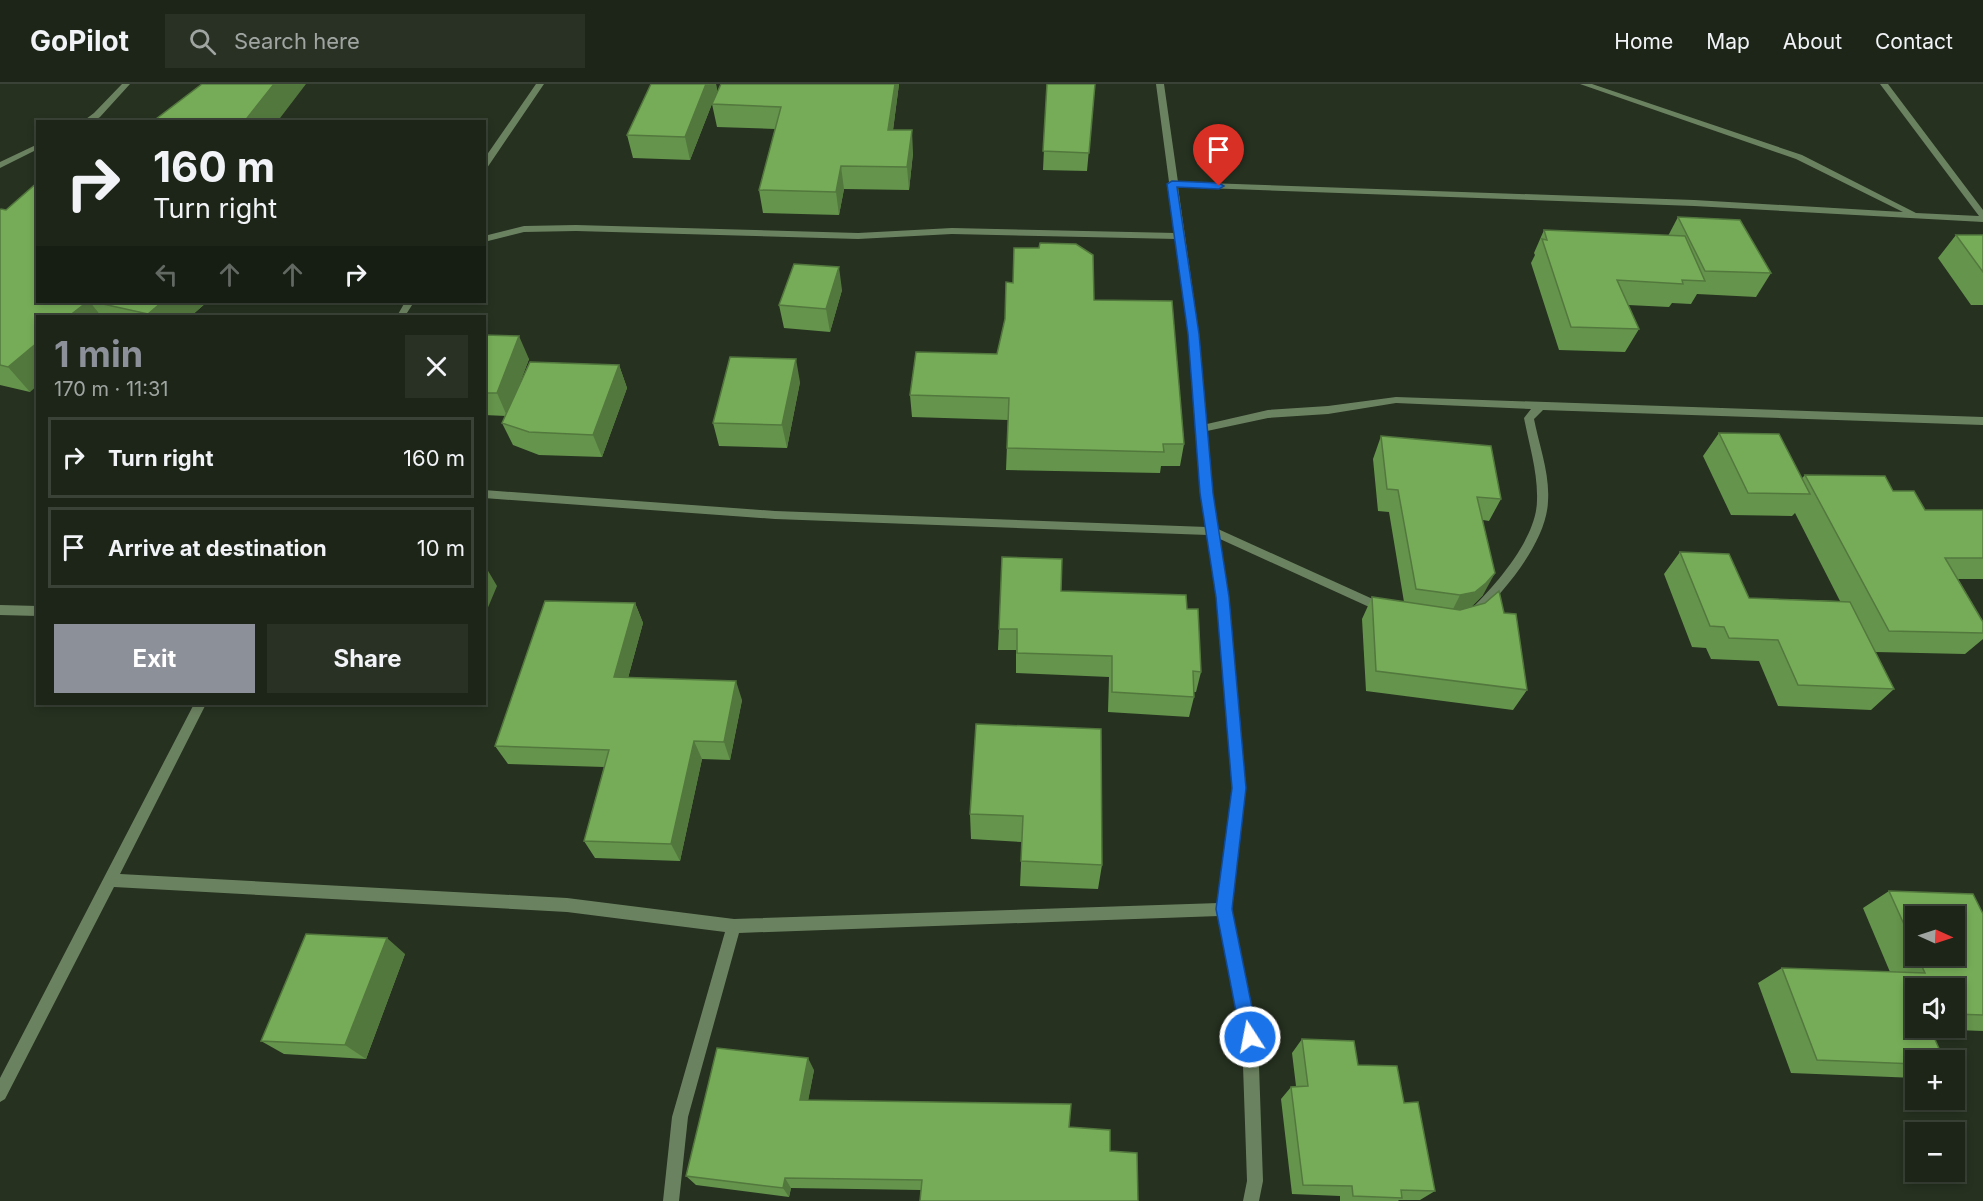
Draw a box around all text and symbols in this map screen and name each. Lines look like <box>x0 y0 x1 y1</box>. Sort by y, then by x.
search box <box>165 14 585 68</box>
text: GoPilot <box>30 24 129 58</box>
icon: search <box>186 25 219 58</box>
text: Search here <box>234 28 360 54</box>
text: Home <box>1614 29 1673 54</box>
text: Map <box>1706 29 1750 54</box>
text: About <box>1783 29 1842 54</box>
text: Contact <box>1875 29 1953 54</box>
pin <box>1193 124 1244 186</box>
icon: arrive <box>1202 133 1235 166</box>
text: 160 m <box>153 141 275 192</box>
icon: right <box>54 144 132 222</box>
text: Turn right <box>153 192 277 225</box>
icon: left <box>150 258 183 291</box>
icon: ahead <box>213 258 246 291</box>
icon: ahead <box>276 258 309 291</box>
icon: right <box>339 258 372 291</box>
text: 1 min <box>54 332 143 376</box>
button: close <box>405 335 468 398</box>
text: 170 m · 11:31 <box>54 377 168 401</box>
icon: right <box>57 441 90 474</box>
text: Turn right <box>108 445 214 471</box>
text: 160 m <box>403 445 465 471</box>
icon: arrive <box>57 531 90 564</box>
text: Arrive at destination <box>108 535 327 561</box>
text: 10 m <box>417 535 465 561</box>
button: Exit <box>54 624 255 693</box>
button: Share <box>267 624 468 693</box>
north arrow <box>1905 906 1965 966</box>
map controls <box>1905 906 1965 1182</box>
button: sound <box>1905 978 1965 1038</box>
position arrow <box>1218 1005 1282 1069</box>
button: + <box>1905 1050 1965 1110</box>
button: − <box>1905 1122 1965 1182</box>

